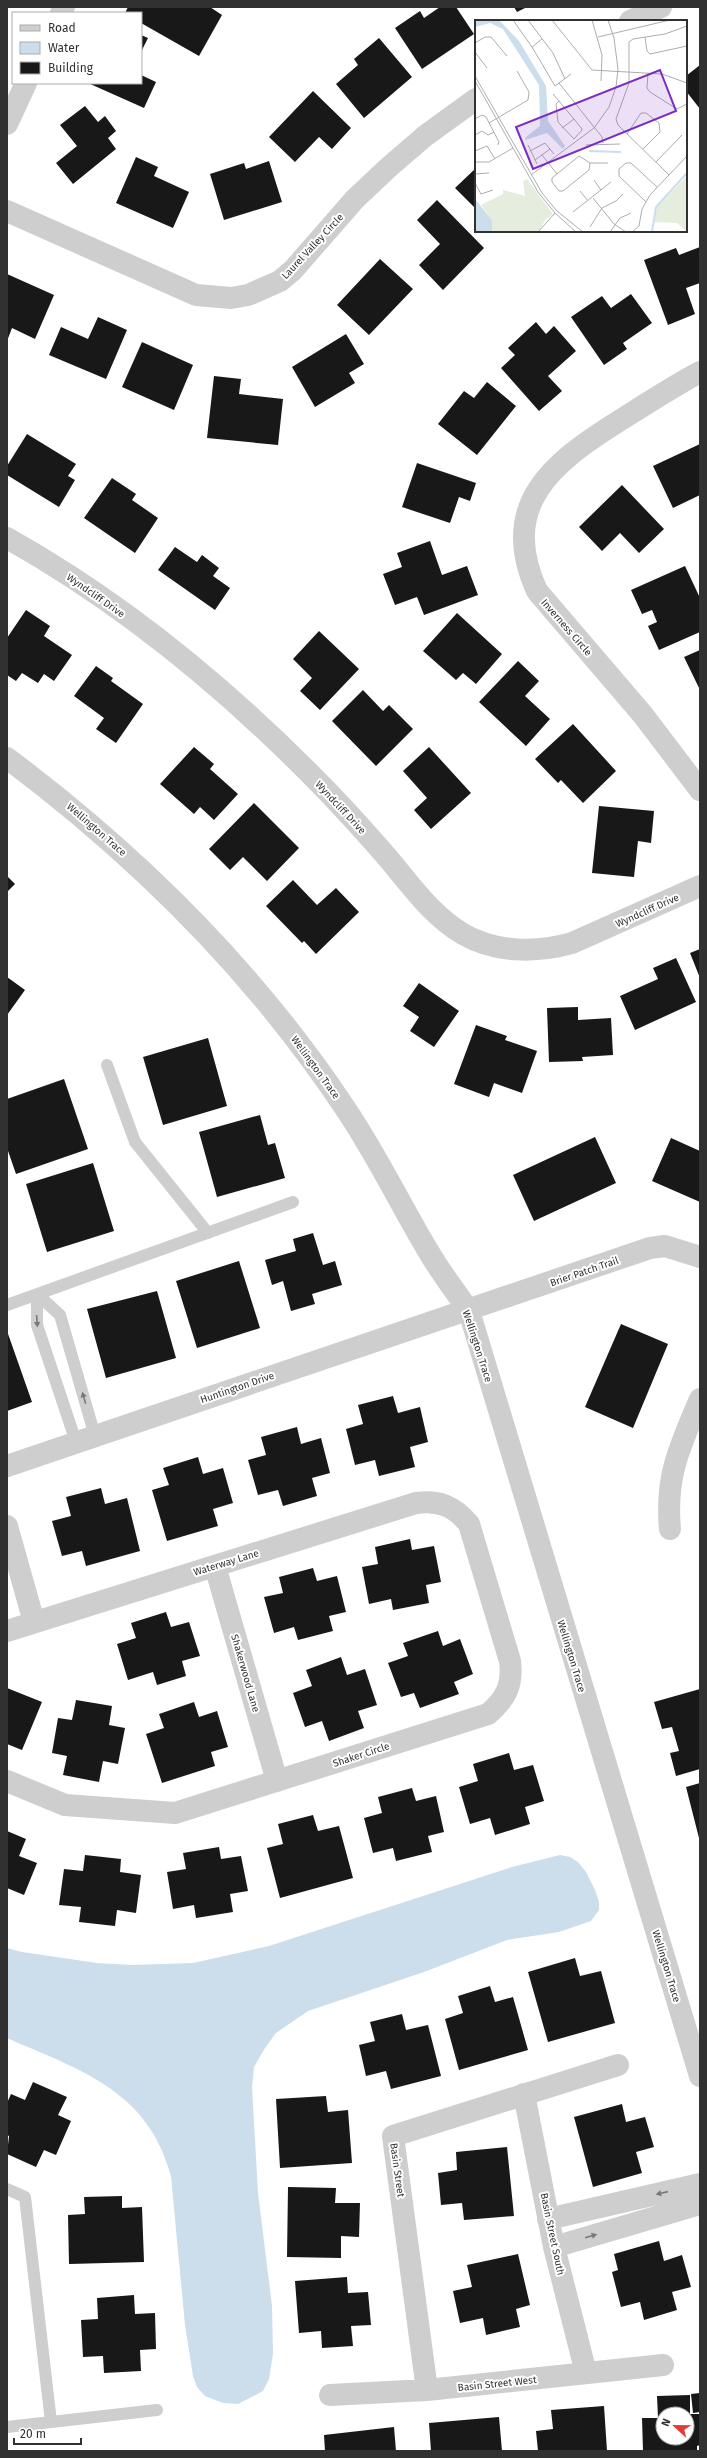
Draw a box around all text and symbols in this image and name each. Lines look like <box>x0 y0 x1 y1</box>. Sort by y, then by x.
legend <box>12 12 142 84</box>
inset map <box>475 20 687 232</box>
text: Road <box>48 21 76 35</box>
text: Water <box>48 41 80 55</box>
text: Building <box>48 61 94 75</box>
street label: Laurel Valley Circle <box>279 211 346 282</box>
street label: Wyndcliff Drive <box>64 571 127 620</box>
street label: Inverness Circle <box>538 597 594 658</box>
street label: Wyndcliff Drive <box>313 779 368 837</box>
street label: Wellington Trace <box>64 801 129 859</box>
street label: Wyndcliff Drive <box>614 892 681 930</box>
street label: Wellington Trace <box>288 1034 342 1101</box>
street label: Brier Patch Trail <box>548 1255 620 1289</box>
street label: Wellington Trace <box>460 1309 494 1384</box>
one-way arrow <box>34 1315 41 1327</box>
street label: Huntington Drive <box>199 1370 276 1406</box>
one-way arrow <box>81 1392 87 1404</box>
street label: Waterway Lane <box>192 1547 260 1579</box>
street label: Wellington Trace <box>554 1619 588 1694</box>
street label: Shakerwood Lane <box>228 1633 262 1713</box>
street label: Shaker Circle <box>331 1740 391 1770</box>
street label: Wellington Trace <box>649 1929 683 2004</box>
street label: Basin Street <box>387 2142 407 2198</box>
one-way arrow <box>656 2191 668 2197</box>
street label: Basin Street South <box>537 2192 567 2276</box>
one-way arrow <box>586 2233 598 2239</box>
street label: Basin Street West <box>457 2374 537 2394</box>
north arrow <box>655 2406 695 2446</box>
text: N <box>659 2417 674 2428</box>
scale bar <box>14 2420 81 2446</box>
text: 20 m <box>20 2427 46 2441</box>

